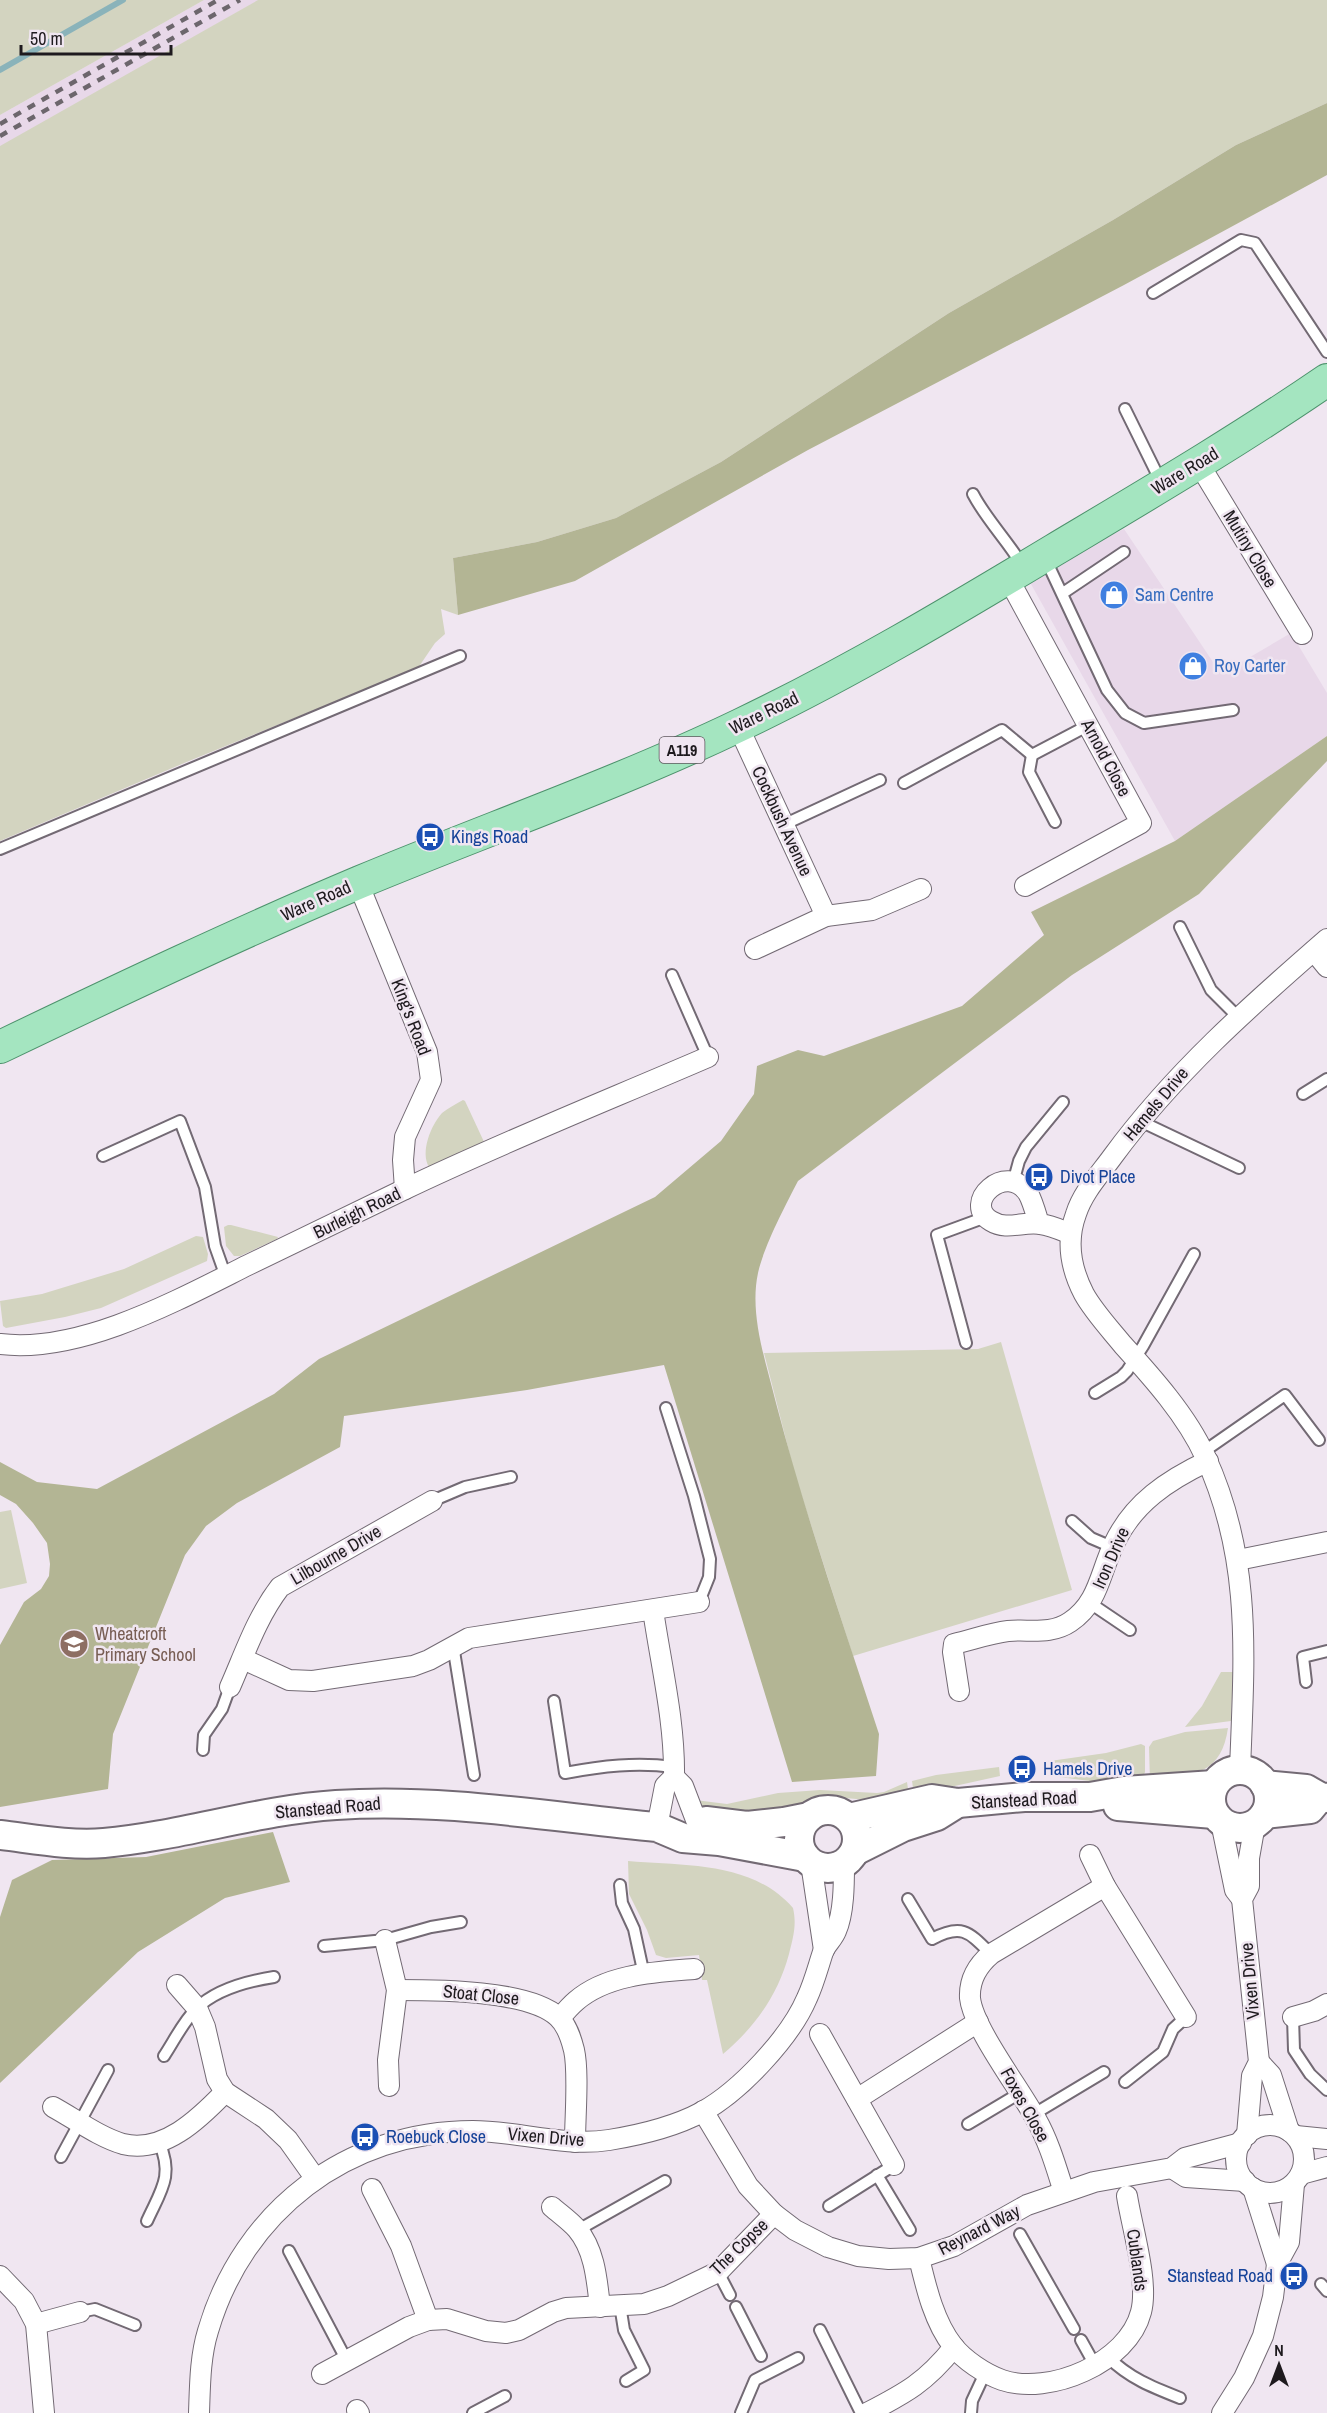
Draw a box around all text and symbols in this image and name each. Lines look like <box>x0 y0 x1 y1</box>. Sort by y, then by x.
scale bar <box>21 18 171 56</box>
text: 50 m <box>30 26 63 51</box>
street label: Ware Road <box>1147 441 1223 500</box>
street label: Mutiny Close <box>1218 505 1283 592</box>
shop icon: Sam Centre <box>1098 579 1130 611</box>
place label: Sam Centre <box>1135 582 1214 607</box>
shop icon: Roy Carter <box>1177 650 1209 682</box>
place label: Roy Carter <box>1214 653 1285 678</box>
street label: Ware Road <box>725 685 803 740</box>
street label: Arnold Close <box>1075 714 1137 801</box>
road number: A119 <box>660 737 704 763</box>
street label: Cockbush Avenue <box>746 762 819 880</box>
bus stop icon: Kings Road <box>414 821 446 853</box>
place label: Kings Road <box>451 824 528 849</box>
street label: Ware Road <box>277 874 355 927</box>
street label: King's Road <box>385 975 437 1059</box>
street label: Hamels Drive <box>1117 1061 1194 1146</box>
bus stop icon: Divot Place <box>1023 1161 1055 1193</box>
place label: Divot Place <box>1060 1164 1135 1189</box>
street label: Burleigh Road <box>309 1181 405 1244</box>
street label: Lilbourne Drive <box>286 1519 386 1591</box>
street label: Iron Drive <box>1086 1523 1135 1592</box>
place label: Wheatcroft Primary School <box>95 1621 196 1667</box>
school or university icon: Wheatcroft Primary School <box>58 1628 90 1660</box>
bus stop icon: Hamels Drive <box>1006 1753 1038 1785</box>
place label: Hamels Drive <box>1043 1756 1132 1781</box>
street label: Stanstead Road <box>970 1784 1077 1815</box>
street label: Stanstead Road <box>274 1790 382 1825</box>
street label: Vixen Drive <box>1234 1942 1265 2020</box>
street label: Stoat Close <box>442 1978 520 2011</box>
street label: Foxes Close <box>995 2063 1056 2146</box>
bus stop icon: Roebuck Close <box>349 2121 381 2153</box>
street label: Vixen Drive <box>507 2121 585 2152</box>
place label: Roebuck Close <box>386 2124 486 2149</box>
street label: Reynard Way <box>934 2198 1025 2261</box>
street label: The Copse <box>704 2213 773 2281</box>
street label: Cublands <box>1121 2227 1154 2293</box>
bus stop icon: Stanstead Road <box>1278 2260 1310 2292</box>
place label: Stanstead Road <box>1167 2263 1273 2288</box>
north arrow <box>1249 2335 1309 2395</box>
text: N <box>1274 2339 1284 2361</box>

